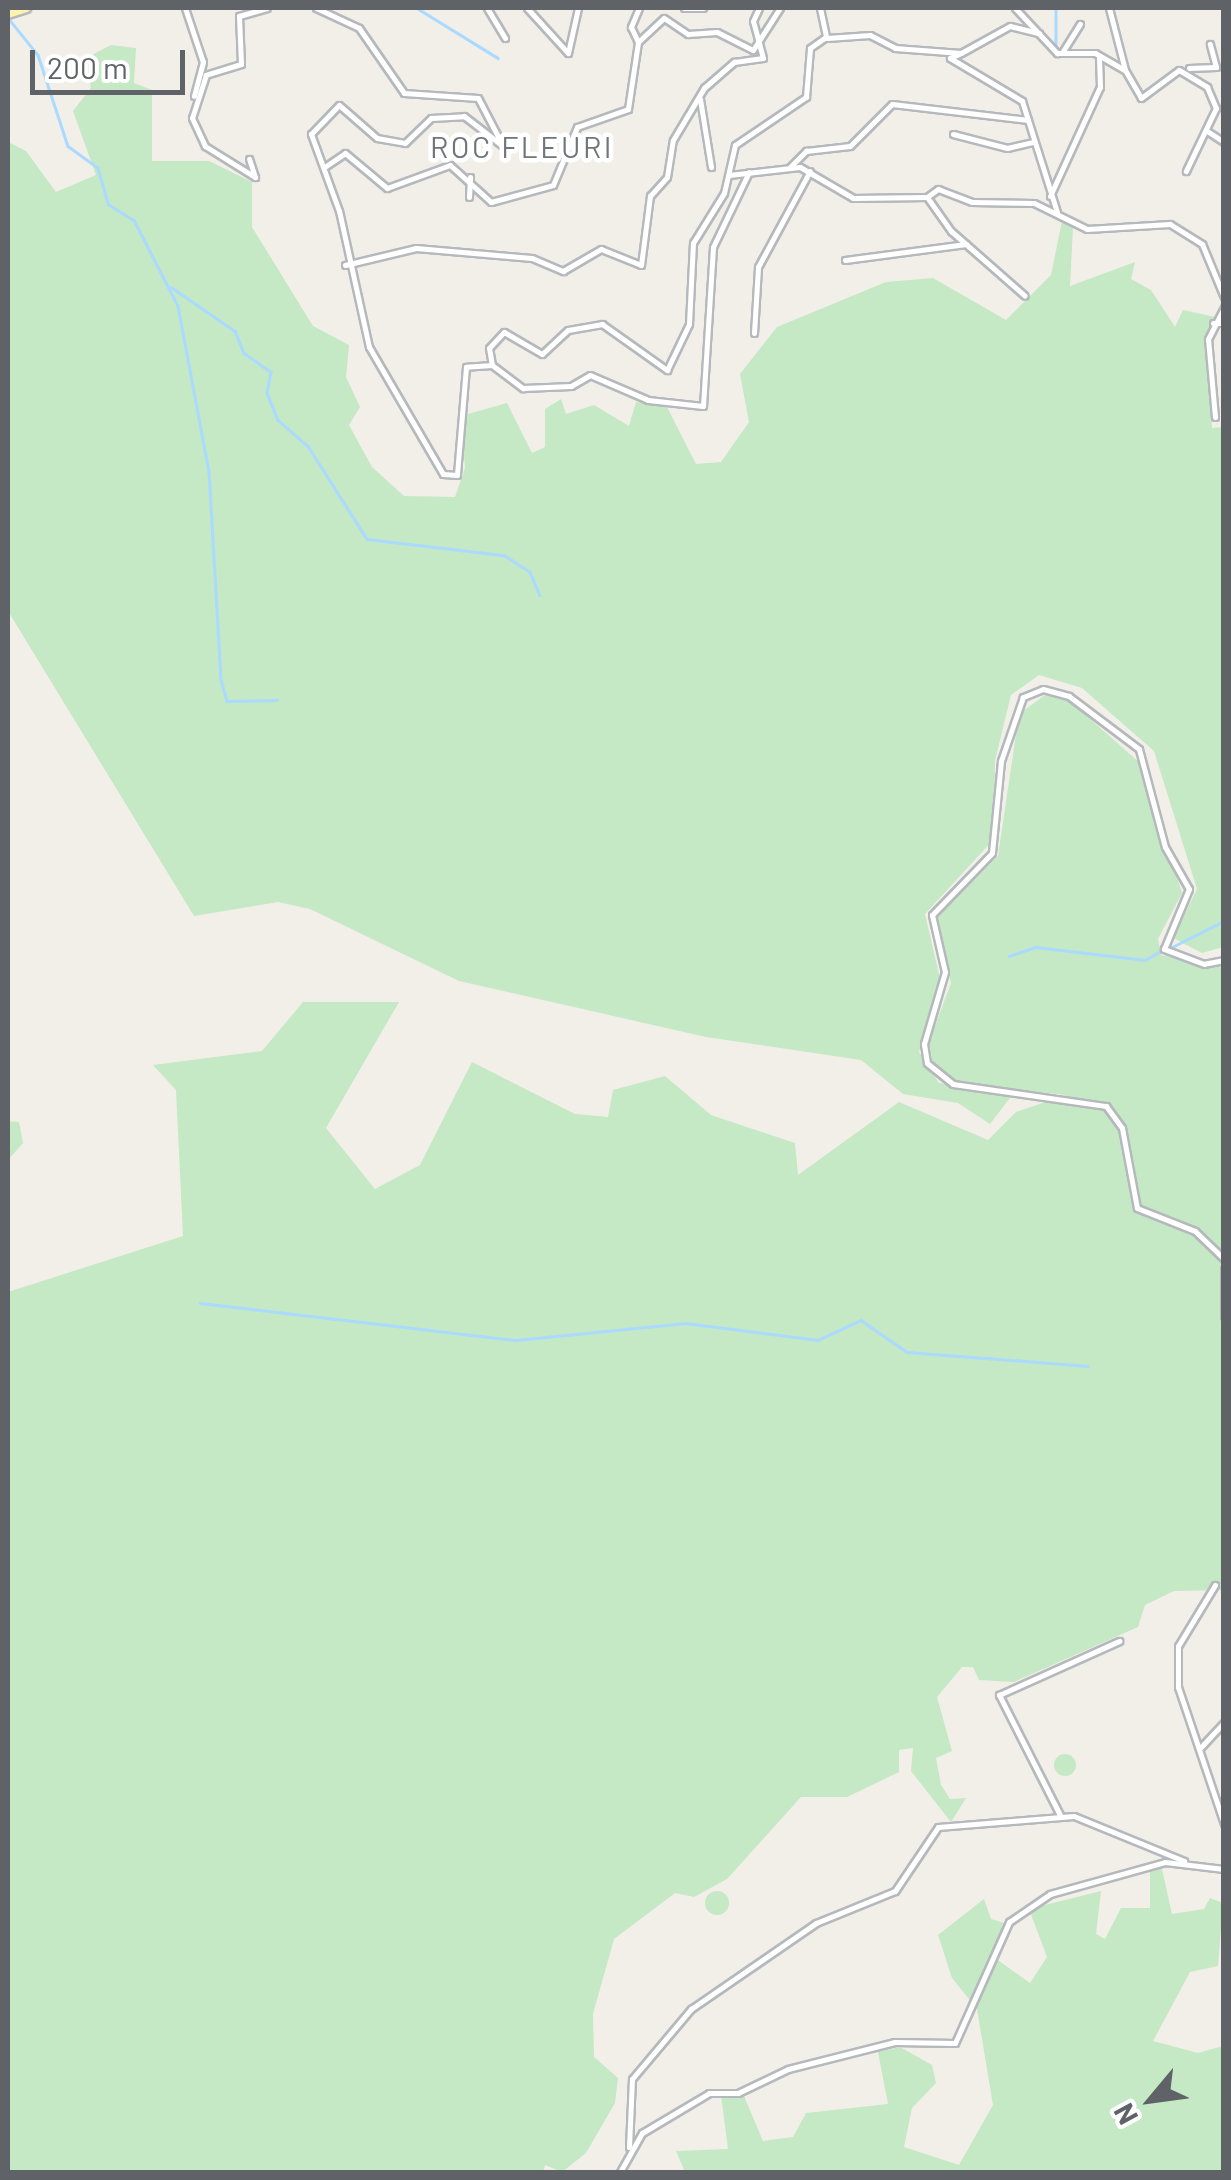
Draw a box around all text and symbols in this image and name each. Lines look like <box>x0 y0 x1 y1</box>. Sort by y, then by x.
scale bar <box>35 30 190 92</box>
text: 200 m <box>47 49 128 85</box>
district label: ROC FLEURI <box>430 128 614 164</box>
north arrow <box>1101 2050 1201 2150</box>
text: N <box>1105 2098 1144 2131</box>

